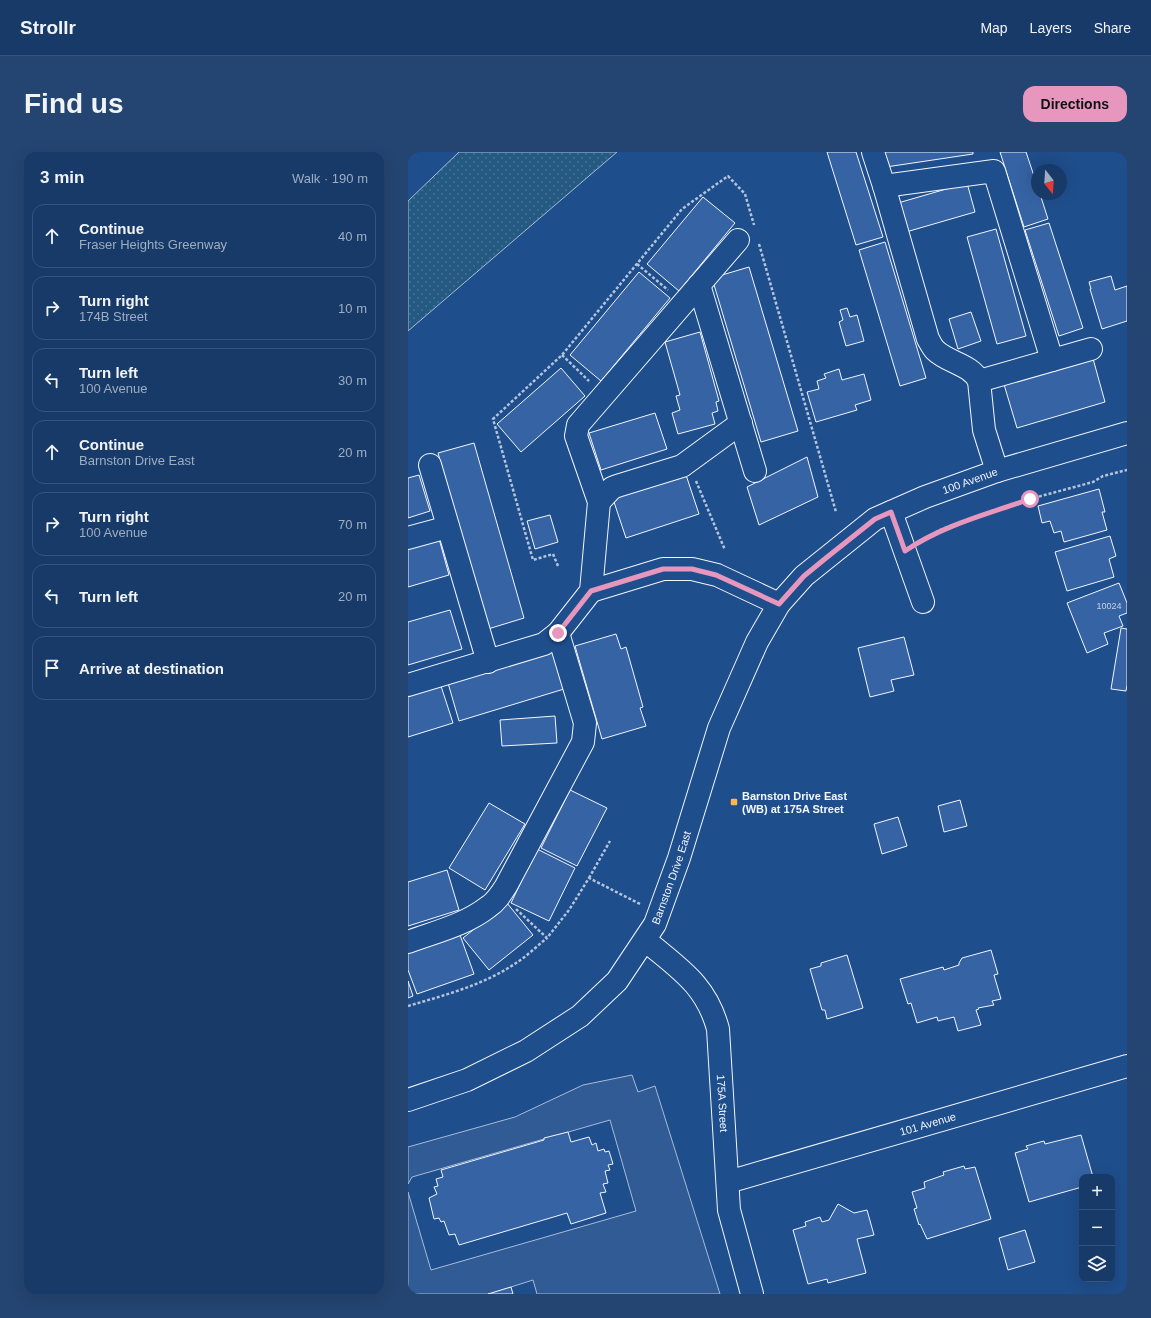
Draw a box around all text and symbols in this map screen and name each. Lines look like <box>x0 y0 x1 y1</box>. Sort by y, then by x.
text: Strollr <box>20 17 76 38</box>
text: Map <box>980 20 1008 36</box>
text: Layers <box>1030 20 1072 36</box>
text: Share <box>1094 20 1131 36</box>
button: Directions <box>1023 86 1127 122</box>
text: Find us <box>24 88 124 119</box>
north arrow <box>1031 164 1067 200</box>
text: 3 min <box>40 168 84 187</box>
text: Walk · 190 m <box>292 171 368 186</box>
text: Continue <box>79 220 144 237</box>
icon: ahead <box>41 225 63 247</box>
text: 40 m <box>338 229 367 244</box>
text: Fraser Heights Greenway <box>79 237 227 252</box>
text: Turn right <box>79 292 149 309</box>
icon: right <box>41 297 63 319</box>
text: 10 m <box>338 301 367 316</box>
text: 174B Street <box>79 309 148 324</box>
text: Turn left <box>79 364 138 381</box>
icon: left <box>41 369 63 391</box>
text: 30 m <box>338 373 367 388</box>
text: 100 Avenue <box>79 381 147 396</box>
text: Continue <box>79 436 144 453</box>
icon: ahead <box>41 441 63 463</box>
text: 20 m <box>338 445 367 460</box>
text: Barnston Drive East <box>79 453 195 468</box>
street label: 100 Avenue <box>941 465 999 496</box>
route start <box>1021 490 1039 508</box>
text: Turn right <box>79 508 149 525</box>
icon: right <box>41 513 63 535</box>
text: 70 m <box>338 517 367 532</box>
text: 100 Avenue <box>79 525 147 540</box>
icon: left <box>41 585 63 607</box>
text: Turn left <box>79 588 138 605</box>
text: 20 m <box>338 589 367 604</box>
house number: 10024 <box>1096 601 1122 611</box>
route end <box>549 624 567 642</box>
icon: arrive <box>41 657 63 679</box>
text: Arrive at destination <box>79 660 224 677</box>
place label: Barnston Drive East (WB) at 175A Street <box>742 790 847 815</box>
marker: Barnston Drive East (WB) at 175A Street <box>729 797 739 807</box>
street label: Barnston Drive East <box>649 830 693 926</box>
street label: 175A Street <box>715 1074 730 1132</box>
street label: 101 Avenue <box>898 1110 957 1138</box>
map controls <box>1079 1174 1115 1282</box>
button: + <box>1079 1174 1115 1210</box>
button: − <box>1079 1210 1115 1246</box>
button: layers <box>1079 1246 1115 1282</box>

